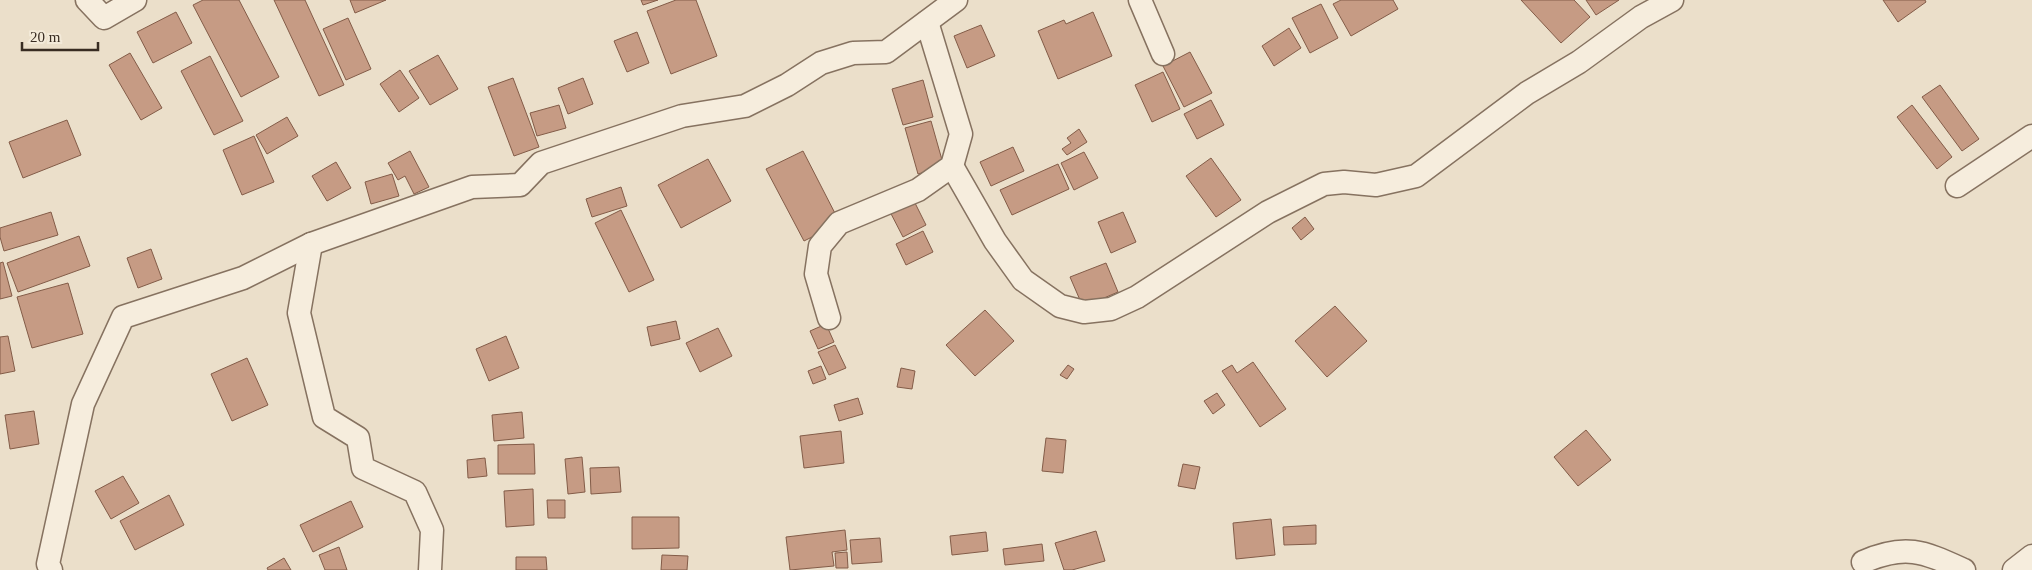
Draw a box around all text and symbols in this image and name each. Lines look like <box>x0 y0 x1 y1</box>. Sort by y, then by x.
scale bar <box>22 20 99 52</box>
text: 20 m <box>30 29 61 45</box>

